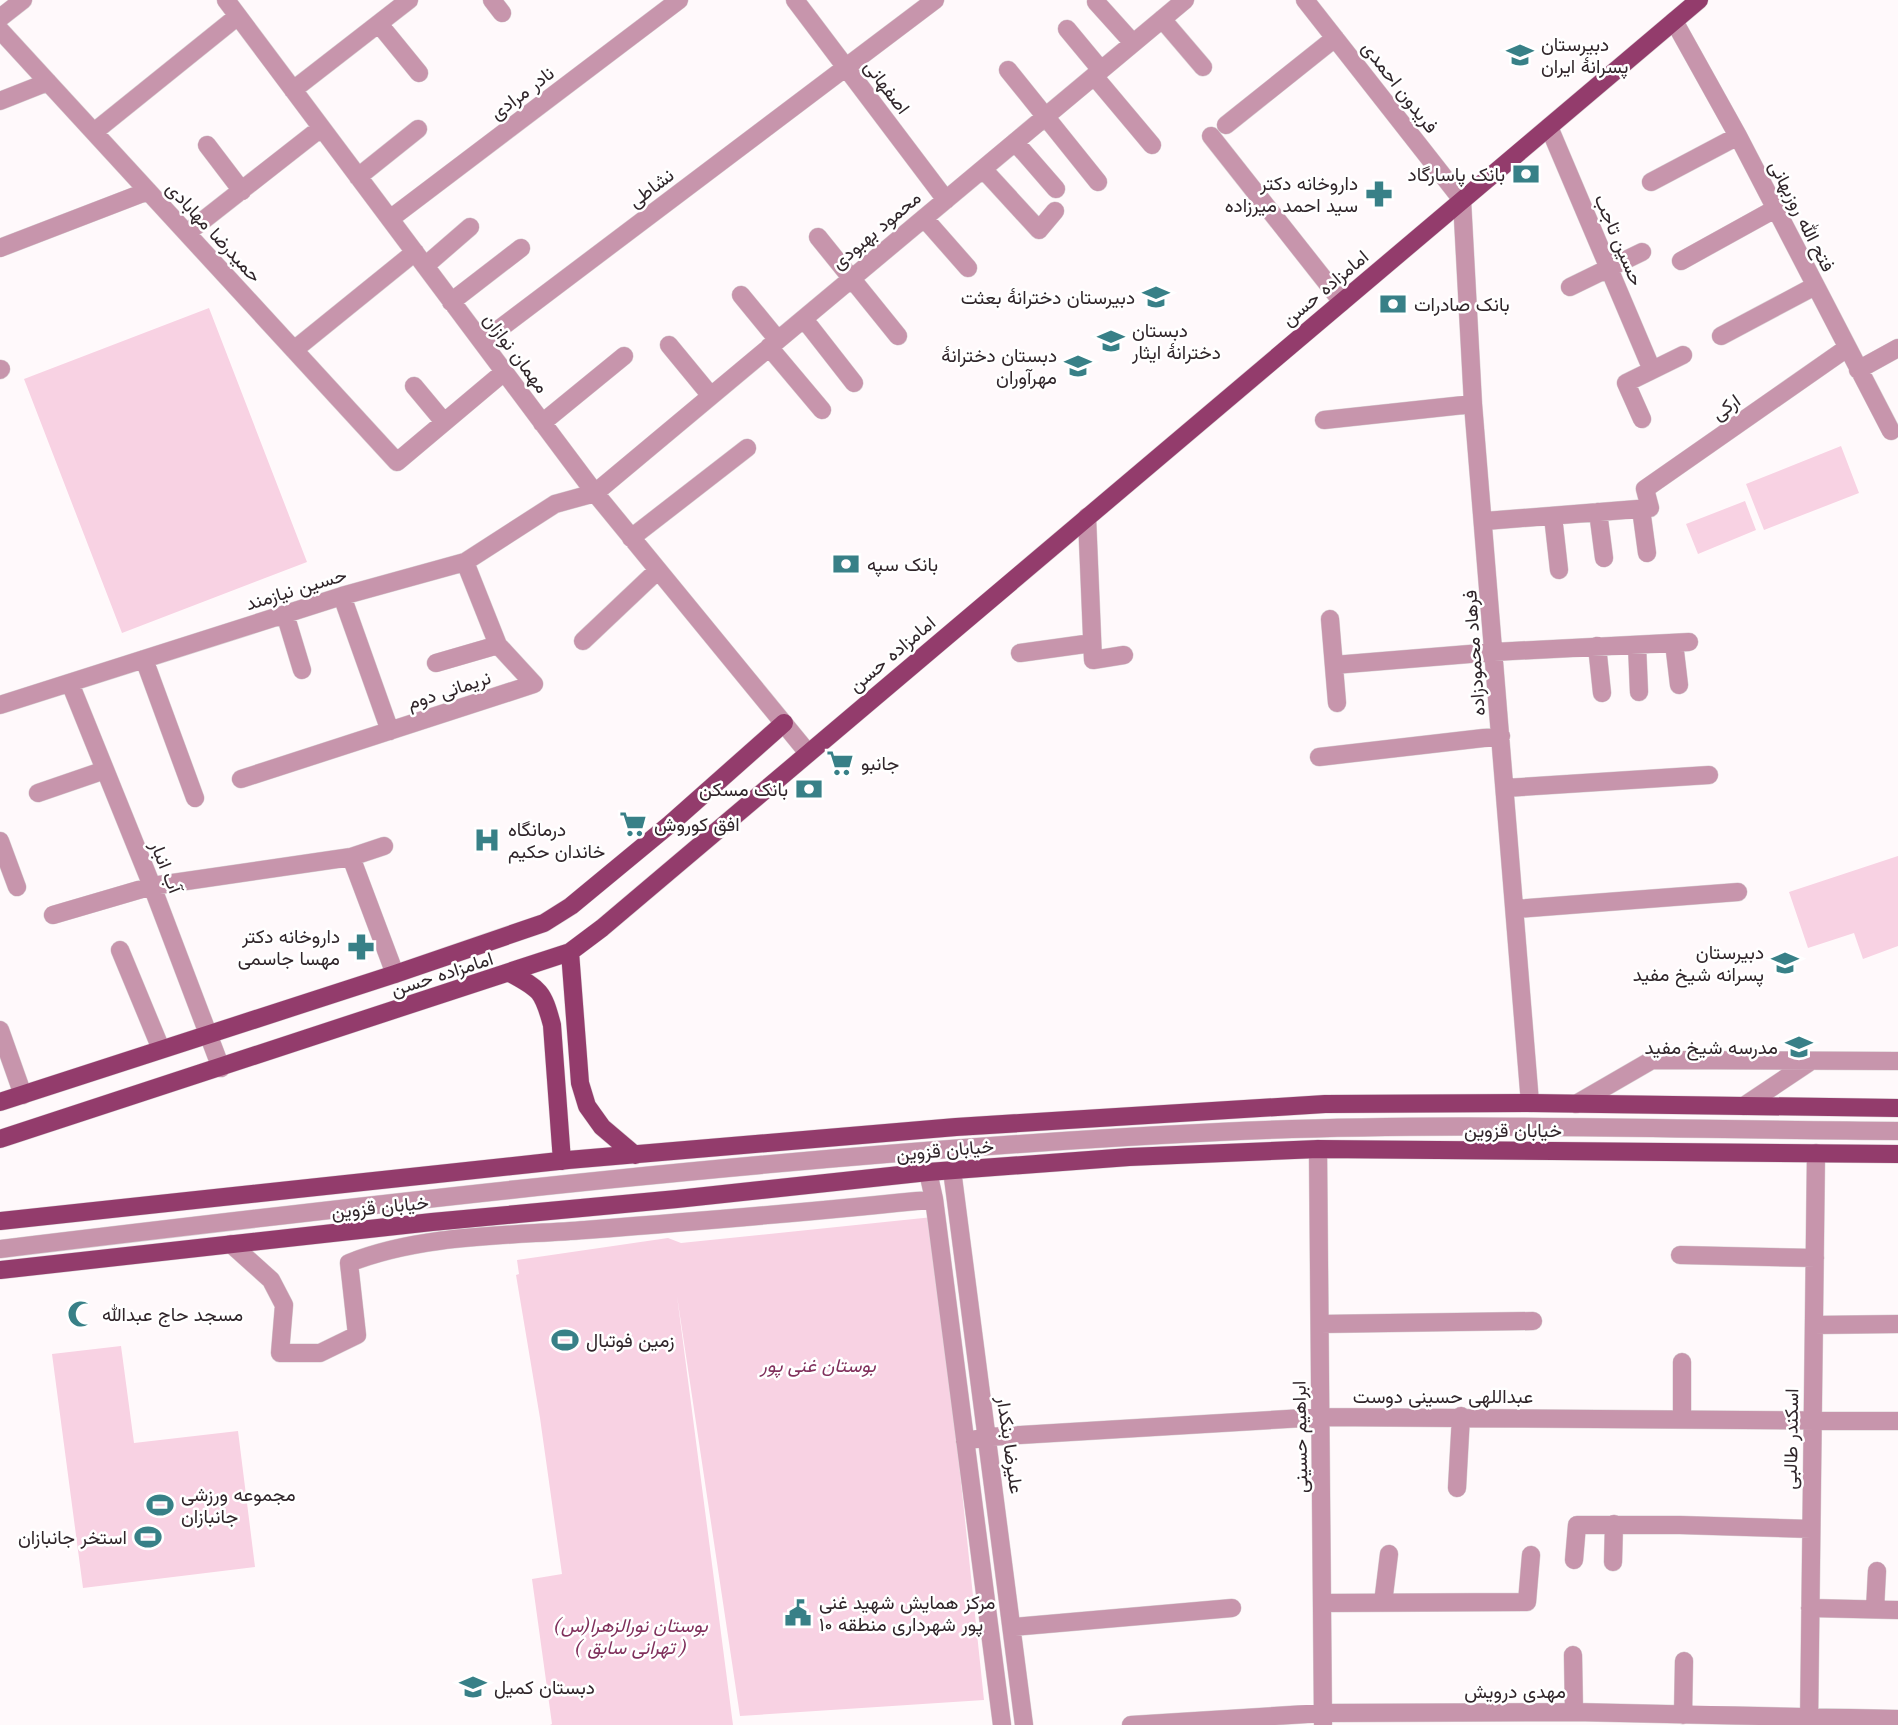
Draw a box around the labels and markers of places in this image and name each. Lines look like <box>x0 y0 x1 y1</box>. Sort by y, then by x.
place label: دبیرستان پسرانهٔ ایران <box>1541 33 1628 80</box>
school or university icon: دبیرستان پسرانهٔ ایران <box>1505 40 1535 70</box>
bank icon: بانک پاسارگاد <box>1511 159 1541 189</box>
place label: بانک پاسارگاد <box>1408 163 1505 188</box>
place label: داروخانه دکتر سید احمد میرزاده <box>1225 172 1358 217</box>
pharmacy icon: داروخانه دکتر سید احمد میرزاده <box>1364 179 1394 209</box>
school or university icon: دبیرستان دخترانهٔ بعثت <box>1141 282 1171 312</box>
place label: دبیرستان دخترانهٔ بعثت <box>961 286 1135 309</box>
bank icon: بانک صادرات <box>1378 289 1408 319</box>
place label: بانک صادرات <box>1414 293 1510 316</box>
place label: دبستان دخترانهٔ ایثار <box>1131 319 1221 364</box>
school or university icon: دبستان دخترانهٔ ایثار <box>1096 326 1126 356</box>
place label: دبستان دخترانهٔ مهرآوران <box>941 344 1057 389</box>
school or university icon: دبستان دخترانهٔ مهرآوران <box>1063 351 1093 381</box>
bank icon: بانک سپه <box>831 549 861 579</box>
place label: بانک سپه <box>867 553 938 578</box>
supermarket icon: جانبو <box>825 748 855 778</box>
place label: جانبو <box>861 752 899 775</box>
bank icon: بانک مسکن <box>794 774 824 804</box>
place label: بانک مسکن <box>699 778 788 801</box>
supermarket icon: افق کوروش <box>618 809 648 839</box>
place label: افق کوروش <box>654 813 740 836</box>
place label: درمانگاه خاندان حکیم <box>508 818 605 864</box>
hospital icon: درمانگاه خاندان حکیم <box>472 825 502 855</box>
place label: داروخانه دکتر مهسا جاسمی <box>238 925 340 970</box>
pharmacy icon: داروخانه دکتر مهسا جاسمی <box>346 932 376 962</box>
place label: دبیرستان پسرانه شیخ مفید <box>1633 941 1764 988</box>
school or university icon: دبیرستان پسرانه شیخ مفید <box>1770 948 1800 978</box>
school or university icon: مدرسه شیخ مفید <box>1784 1032 1814 1062</box>
place label: مدرسه شیخ مفید <box>1644 1036 1778 1061</box>
mosque icon: مسجد حاج عبدالله <box>66 1299 96 1329</box>
place label: مسجد حاج عبدالله <box>102 1303 243 1327</box>
sports icon: زمین فوتبال <box>550 1325 580 1355</box>
place label: زمین فوتبال <box>586 1329 675 1352</box>
place label: مجموعه ورزشی جانبازان <box>181 1483 296 1528</box>
sports icon: مجموعه ورزشی جانبازان <box>145 1490 175 1520</box>
sports icon: استخر جانبازان <box>133 1522 163 1552</box>
place label: استخر جانبازان <box>18 1526 127 1549</box>
place label: مرکز همایش شهید غنی پور شهرداری منطقه ۱۰ <box>819 1591 995 1638</box>
public building icon: مرکز همایش شهید غنی پور شهرداری منطقه ۱۰ <box>783 1598 813 1628</box>
school or university icon: دبستان کمیل <box>458 1672 488 1702</box>
place label: دبستان کمیل <box>494 1676 595 1699</box>

